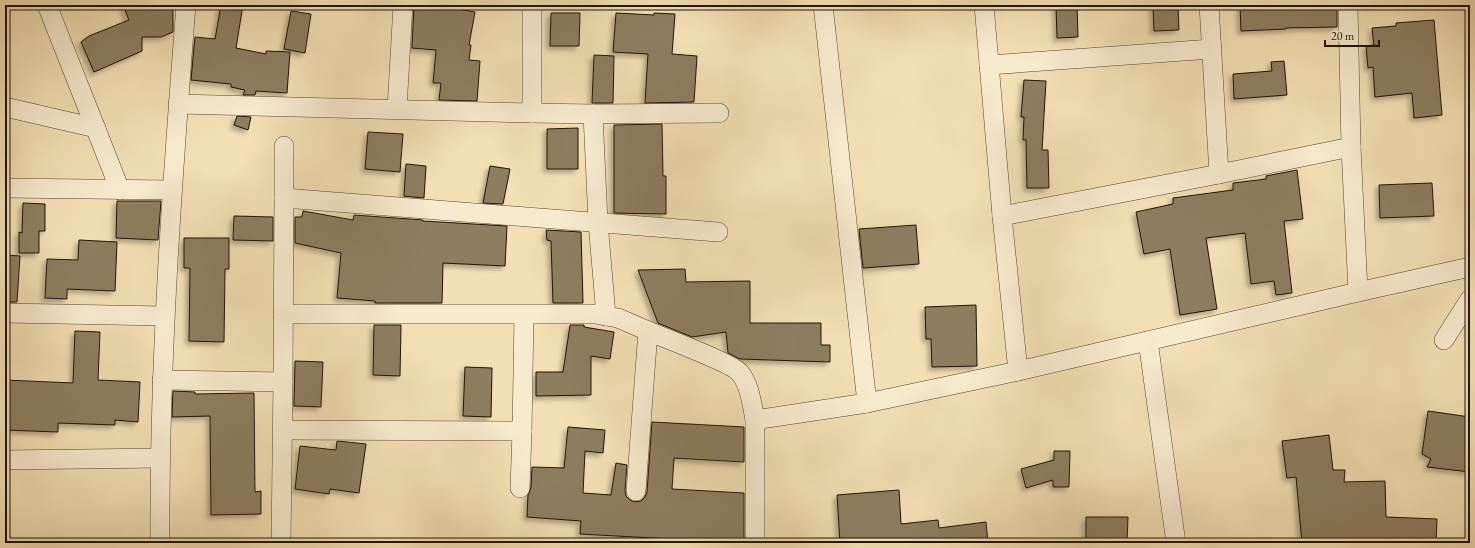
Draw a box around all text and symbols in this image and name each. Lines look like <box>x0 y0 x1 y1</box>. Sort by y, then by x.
scale bar <box>1325 22 1379 48</box>
text: 20 m <box>1331 28 1355 44</box>

